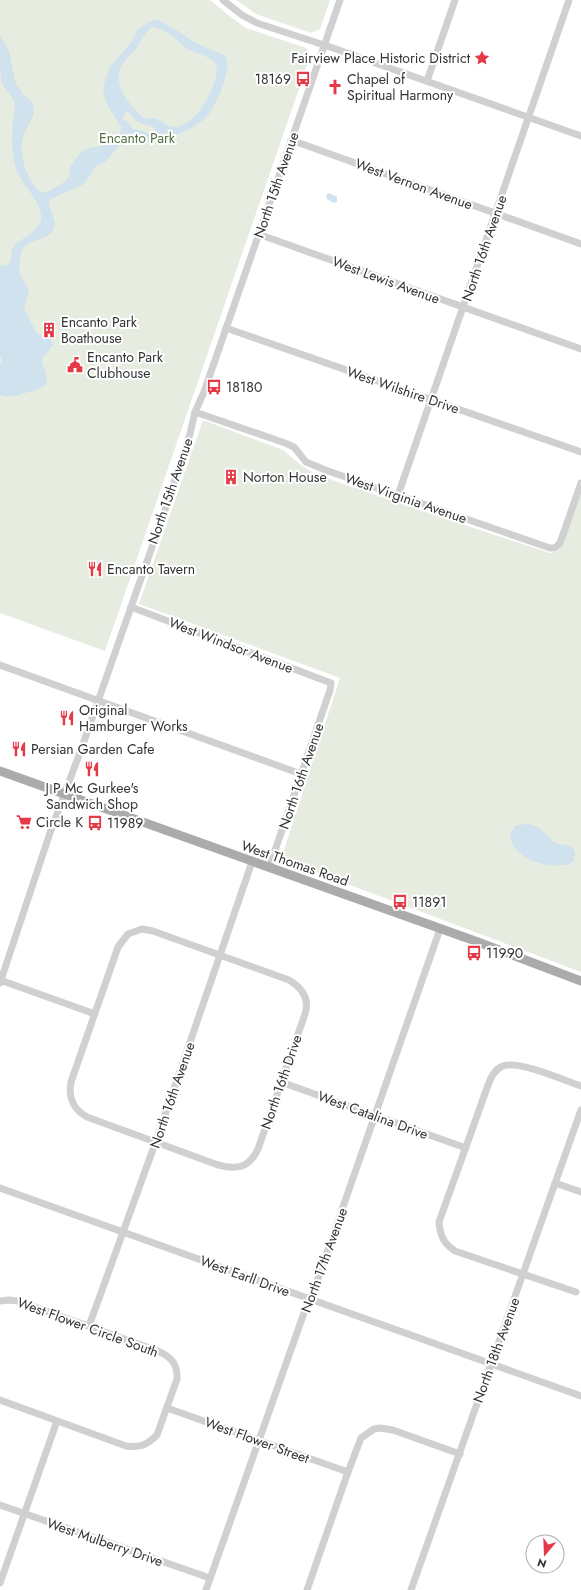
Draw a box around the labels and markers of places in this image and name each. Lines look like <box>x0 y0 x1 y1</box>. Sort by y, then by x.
place label: Fairview Place Historic District <box>291 48 471 68</box>
place icon: Fairview Place Historic District <box>473 49 491 67</box>
place label: 18169 <box>255 69 291 89</box>
place label: Chapel of Spiritual Harmony <box>347 69 454 105</box>
bus stop icon: 18169 <box>294 70 312 88</box>
church icon: Chapel of Spiritual Harmony <box>326 78 344 96</box>
place label: Encanto Park Boathouse <box>61 312 138 348</box>
building icon: Encanto Park Boathouse <box>40 321 58 339</box>
place label: Encanto Park Clubhouse <box>87 347 164 383</box>
public building icon: Encanto Park Clubhouse <box>66 356 84 374</box>
place label: 18180 <box>226 377 262 397</box>
bus stop icon: 18180 <box>205 378 223 396</box>
place label: Norton House <box>243 467 327 487</box>
building icon: Norton House <box>222 468 240 486</box>
place label: Encanto Tavern <box>107 559 195 579</box>
restaurant icon: Encanto Tavern <box>86 560 104 578</box>
place label: Original Hamburger Works <box>79 700 188 736</box>
restaurant icon: Original Hamburger Works <box>58 709 76 727</box>
place label: Persian Garden Cafe <box>31 739 155 759</box>
restaurant icon: Persian Garden Cafe <box>10 740 28 758</box>
restaurant icon: J P Mc Gurkee's Sandwich Shop <box>83 760 101 778</box>
place label: J P Mc Gurkee's Sandwich Shop <box>44 778 139 814</box>
place label: Circle K <box>36 812 83 832</box>
supermarket icon: Circle K <box>15 813 33 831</box>
place label: 11989 <box>107 813 143 833</box>
bus stop icon: 11989 <box>86 814 104 832</box>
place label: 11891 <box>412 892 447 912</box>
bus stop icon: 11891 <box>391 893 409 911</box>
place label: 11990 <box>486 943 523 963</box>
bus stop icon: 11990 <box>465 944 483 962</box>

